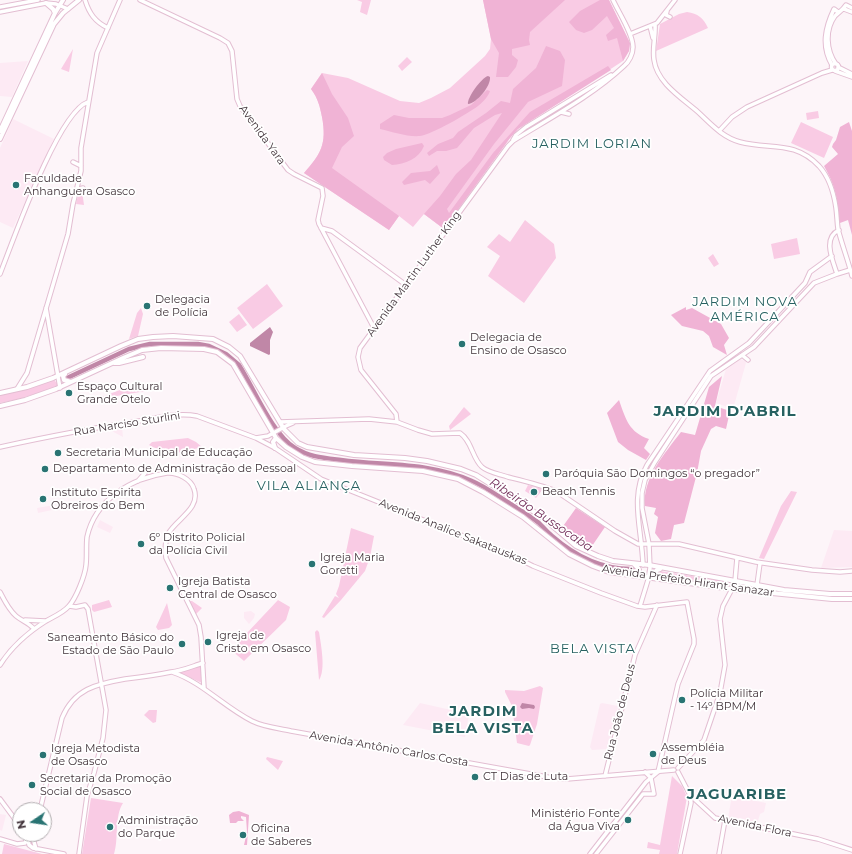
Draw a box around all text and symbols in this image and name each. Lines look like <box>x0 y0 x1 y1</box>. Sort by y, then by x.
street label: Avenida Yara <box>236 103 288 167</box>
district label: JARDIM LORIAN <box>532 136 652 152</box>
place label: Faculdade Anhanguera Osasco <box>24 172 135 198</box>
marker: Faculdade Anhanguera Osasco <box>11 180 21 190</box>
street label: Avenida Martin Luther King <box>364 209 464 339</box>
place label: Delegacia de Polícia <box>155 293 210 319</box>
district label: JARDIM NOVA AMÉRICA <box>692 294 798 325</box>
marker: Delegacia de Polícia <box>142 301 152 311</box>
place label: Delegacia de Ensino de Osasco <box>470 331 567 357</box>
marker: Delegacia de Ensino de Osasco <box>457 339 467 349</box>
place label: Espaço Cultural Grande Otelo <box>77 380 163 406</box>
marker: Espaço Cultural Grande Otelo <box>64 388 74 398</box>
district label: JARDIM D'ABRIL <box>653 403 797 421</box>
street label: Rua Narciso Sturlini <box>73 409 181 439</box>
place label: Secretaria Municipal de Educação <box>66 446 252 460</box>
marker: Secretaria Municipal de Educação <box>53 448 63 458</box>
place label: Departamento de Administração de Pessoal <box>53 462 296 476</box>
marker: Departamento de Administração de Pessoal <box>40 464 50 474</box>
place label: Paróquia São Domingos “o pregador” <box>554 467 760 481</box>
marker: Paróquia São Domingos “o pregador” <box>541 469 551 479</box>
water label: Ribeirão Bussocaba <box>487 475 595 555</box>
district label: VILA ALIANÇA <box>257 478 361 494</box>
place label: Beach Tennis <box>542 485 615 499</box>
place label: Instituto Espirita Obreiros do Bem <box>51 486 145 512</box>
marker: Beach Tennis <box>529 487 539 497</box>
marker: Instituto Espirita Obreiros do Bem <box>38 494 48 504</box>
street label: Avenida Analice Sakatauskas <box>377 496 529 568</box>
place label: 6º Distrito Policial da Polícia Civil <box>149 531 245 557</box>
marker: 6º Distrito Policial da Polícia Civil <box>136 539 146 549</box>
place label: Igreja Maria Goretti <box>320 551 385 577</box>
marker: Igreja Maria Goretti <box>307 559 317 569</box>
street label: Avenida Prefeito Hirant Sanazar <box>601 562 775 600</box>
place label: Igreja Batista Central de Osasco <box>178 575 277 601</box>
marker: Igreja Batista Central de Osasco <box>165 583 175 593</box>
place label: Igreja de Cristo em Osasco <box>216 629 311 655</box>
place label: Saneamento Básico do Estado de São Paulo <box>47 631 174 657</box>
marker: Igreja de Cristo em Osasco <box>203 637 213 647</box>
marker: Saneamento Básico do Estado de São Paulo <box>177 639 187 649</box>
district label: BELA VISTA <box>550 641 636 657</box>
street label: Rua João de Deus <box>602 662 638 762</box>
place label: Polícia Militar - 14º BPM/M <box>690 687 763 713</box>
marker: Polícia Militar - 14º BPM/M <box>677 695 687 705</box>
district label: JARDIM BELA VISTA <box>432 703 534 738</box>
street label: Avenida Antônio Carlos Costa <box>309 729 469 769</box>
place label: Assembléia de Deus <box>661 741 724 767</box>
place label: Igreja Metodista de Osasco <box>51 742 140 768</box>
marker: Assembléia de Deus <box>648 749 658 759</box>
marker: Igreja Metodista de Osasco <box>38 750 48 760</box>
place label: CT Dias de Luta <box>483 770 568 784</box>
place label: Secretaria da Promoção Social de Osasco <box>40 772 172 798</box>
marker: CT Dias de Luta <box>470 772 480 782</box>
marker: Secretaria da Promoção Social de Osasco <box>27 780 37 790</box>
district label: JAGUARIBE <box>687 786 787 804</box>
north arrow <box>12 802 52 842</box>
place label: Ministério Fonte da Água Viva <box>531 807 620 833</box>
street label: Avenida Flora <box>717 812 793 840</box>
place label: Administração do Parque <box>118 814 198 840</box>
marker: Ministério Fonte da Água Viva <box>623 815 633 825</box>
text: N <box>13 819 29 830</box>
marker: Administração do Parque <box>105 822 115 832</box>
place label: Oficina de Saberes <box>251 822 312 848</box>
marker: Oficina de Saberes <box>238 830 248 840</box>

